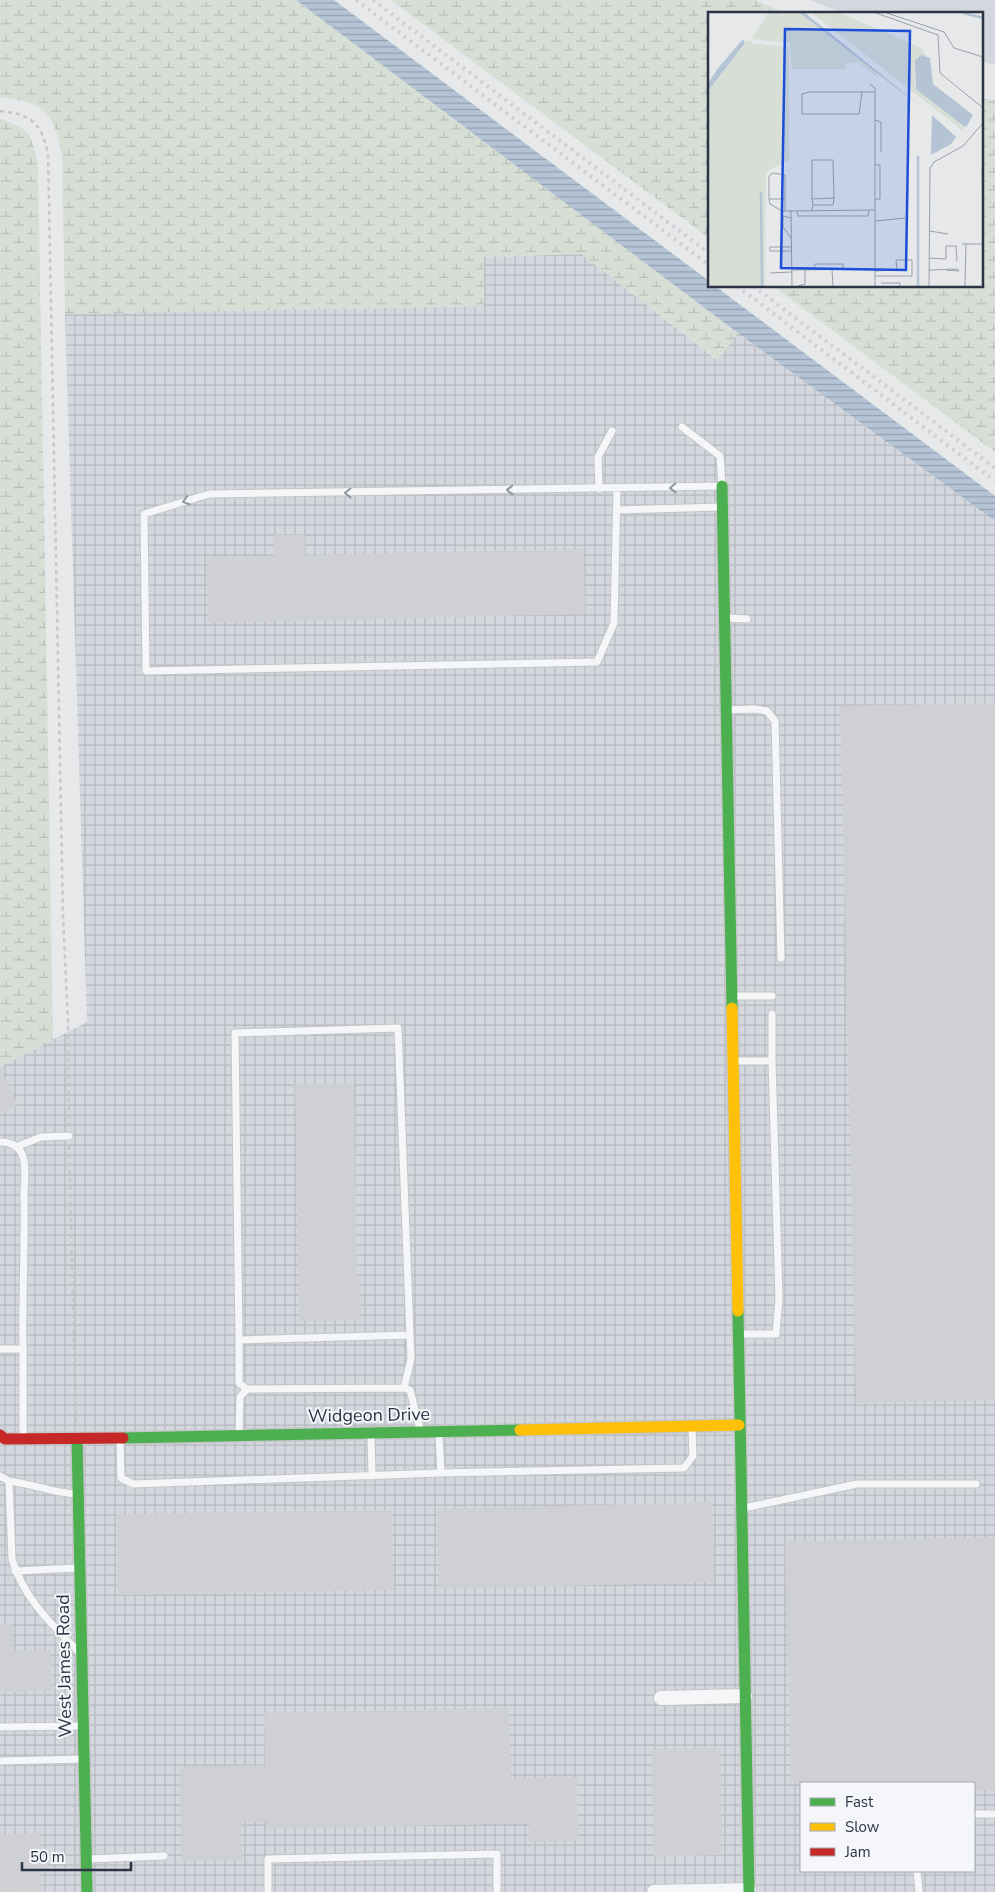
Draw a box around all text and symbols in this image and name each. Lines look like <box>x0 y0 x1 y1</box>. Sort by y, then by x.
inset map <box>708 12 982 288</box>
one-way arrow <box>669 482 677 493</box>
one-way arrow <box>506 485 514 496</box>
one-way arrow <box>344 487 352 498</box>
one-way arrow <box>183 496 191 506</box>
street label: Widgeon Drive <box>308 1402 430 1428</box>
street label: West James Road <box>51 1594 77 1738</box>
legend <box>800 1782 975 1872</box>
text: Fast <box>845 1792 874 1812</box>
text: Slow <box>845 1817 880 1837</box>
scale bar <box>22 1840 131 1872</box>
text: Jam <box>844 1842 871 1862</box>
text: 50 m <box>30 1847 65 1867</box>

